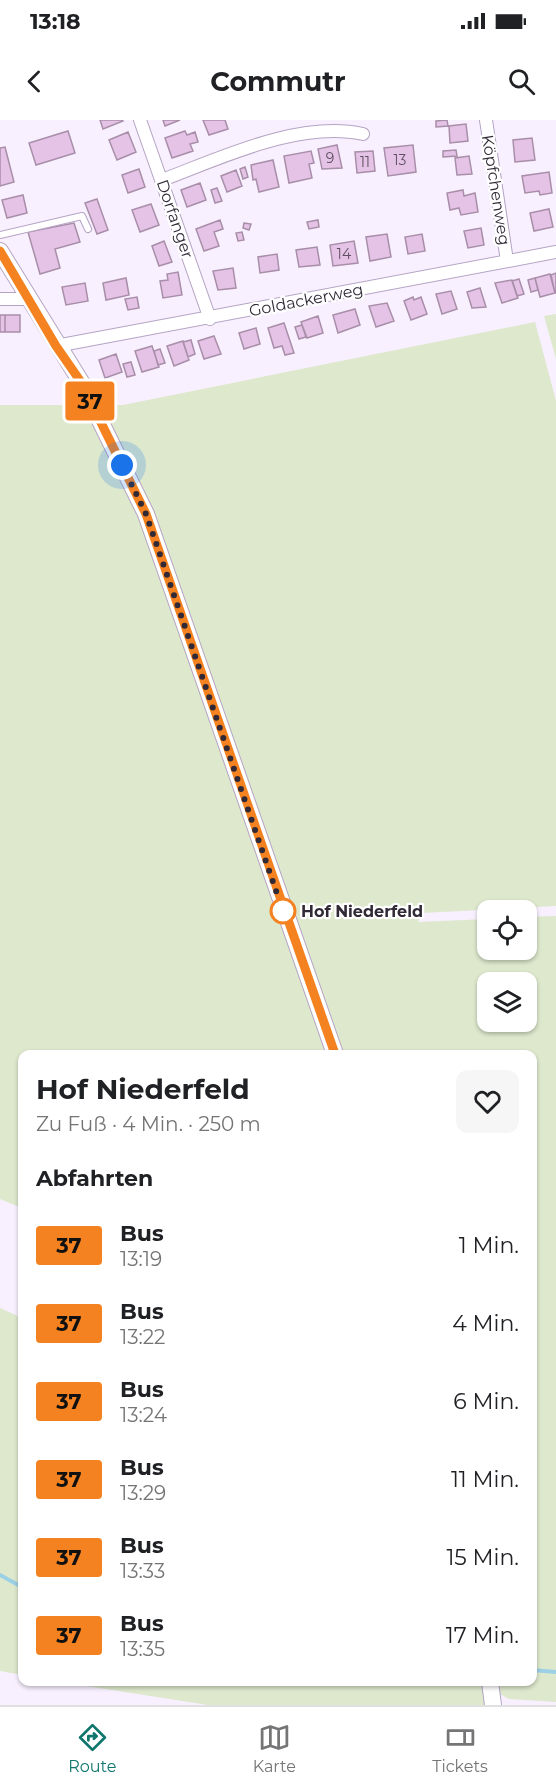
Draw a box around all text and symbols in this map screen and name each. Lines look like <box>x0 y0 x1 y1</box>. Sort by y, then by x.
text: 13:18 <box>30 8 81 35</box>
icon: back <box>18 65 51 98</box>
text: Commutr <box>210 65 346 98</box>
icon: search <box>505 65 538 98</box>
street label: Köpfchenweg <box>478 133 514 247</box>
house number: 9 <box>326 149 334 167</box>
house number: 13 <box>394 151 407 169</box>
house number: 11 <box>360 153 370 171</box>
street label: Dorfanger <box>153 177 197 261</box>
house number: 14 <box>337 245 352 263</box>
street label: Goldackerweg <box>247 280 365 320</box>
line badge: 37 <box>63 382 117 420</box>
text: 37 <box>77 389 103 414</box>
your location <box>107 450 137 480</box>
marker: Hof Niederfeld <box>270 898 296 924</box>
map controls <box>477 900 537 1032</box>
button: locate <box>477 900 537 960</box>
place label: Hof Niederfeld <box>301 902 423 921</box>
button: layers <box>477 972 537 1032</box>
button: heart <box>456 1070 519 1133</box>
text: Hof Niederfeld <box>36 1072 250 1106</box>
text: Zu Fuß · 4 Min. · 250 m <box>36 1112 261 1136</box>
text: Abfahrten <box>36 1165 153 1192</box>
text: Bus <box>120 1220 164 1247</box>
text: 1 Min. <box>459 1232 519 1259</box>
text: 37 <box>56 1233 82 1258</box>
text: 13:19 <box>120 1247 162 1271</box>
text: Bus <box>120 1298 164 1325</box>
text: 4 Min. <box>452 1310 519 1337</box>
text: 37 <box>56 1311 82 1336</box>
text: 13:22 <box>120 1325 165 1349</box>
text: Bus <box>120 1376 164 1403</box>
text: 6 Min. <box>453 1388 519 1415</box>
text: 37 <box>56 1389 82 1414</box>
text: 13:24 <box>120 1403 167 1427</box>
text: Bus <box>120 1454 164 1481</box>
text: 11 Min. <box>451 1466 519 1493</box>
text: 37 <box>56 1467 82 1492</box>
text: 13:29 <box>120 1481 166 1505</box>
text: Bus <box>120 1532 164 1559</box>
text: 15 Min. <box>446 1544 519 1571</box>
text: 37 <box>56 1545 82 1570</box>
text: 13:33 <box>120 1559 165 1583</box>
text: Bus <box>120 1610 164 1637</box>
text: 17 Min. <box>446 1622 519 1649</box>
text: 37 <box>56 1623 82 1648</box>
text: 13:35 <box>120 1637 165 1661</box>
tab: Route <box>68 1721 116 1776</box>
tab: Karte <box>253 1721 296 1776</box>
tab: Tickets <box>432 1721 488 1776</box>

